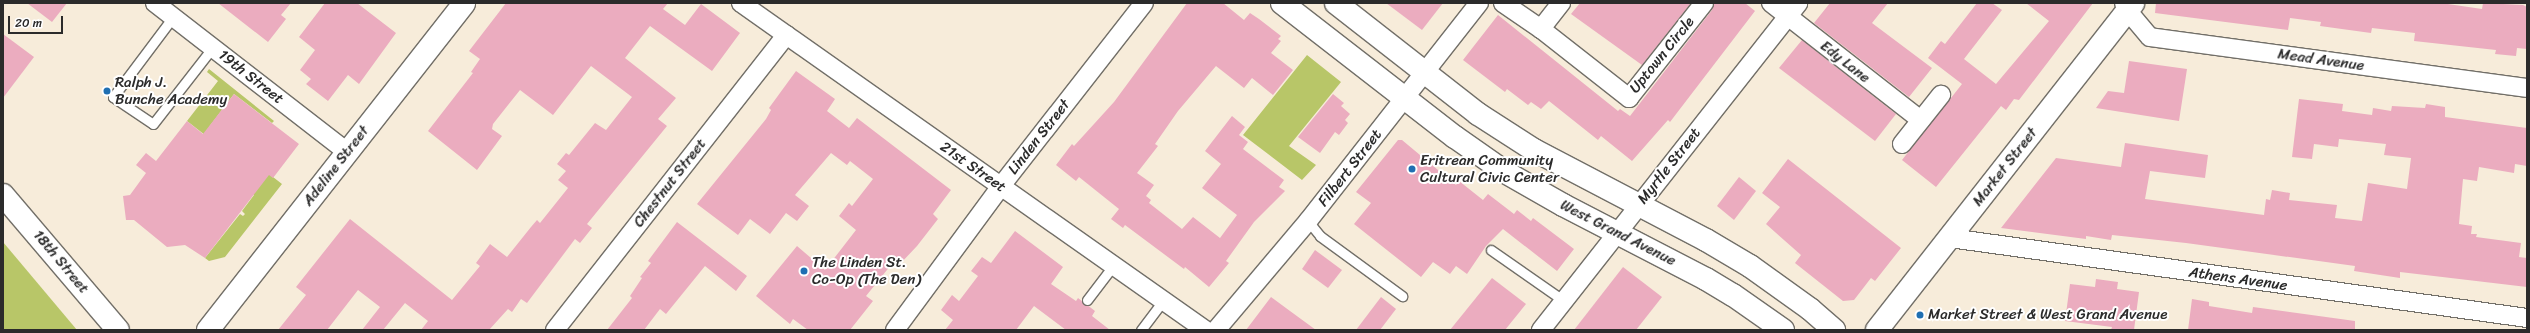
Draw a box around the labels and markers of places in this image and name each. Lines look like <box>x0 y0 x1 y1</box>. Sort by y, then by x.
place label: Ralph J. Bunche Academy <box>115 73 227 108</box>
marker: Ralph J. Bunche Academy <box>102 86 112 96</box>
place label: Eritrean Community Cultural Civic Center <box>1420 151 1560 186</box>
marker: Eritrean Community Cultural Civic Center <box>1407 164 1417 174</box>
place label: The Linden St. Co-Op (The Den) <box>812 253 921 288</box>
marker: The Linden St. Co-Op (The Den) <box>799 266 809 276</box>
place label: Market Street & West Grand Avenue <box>1928 306 2168 324</box>
marker: Market Street & West Grand Avenue <box>1915 310 1925 320</box>

